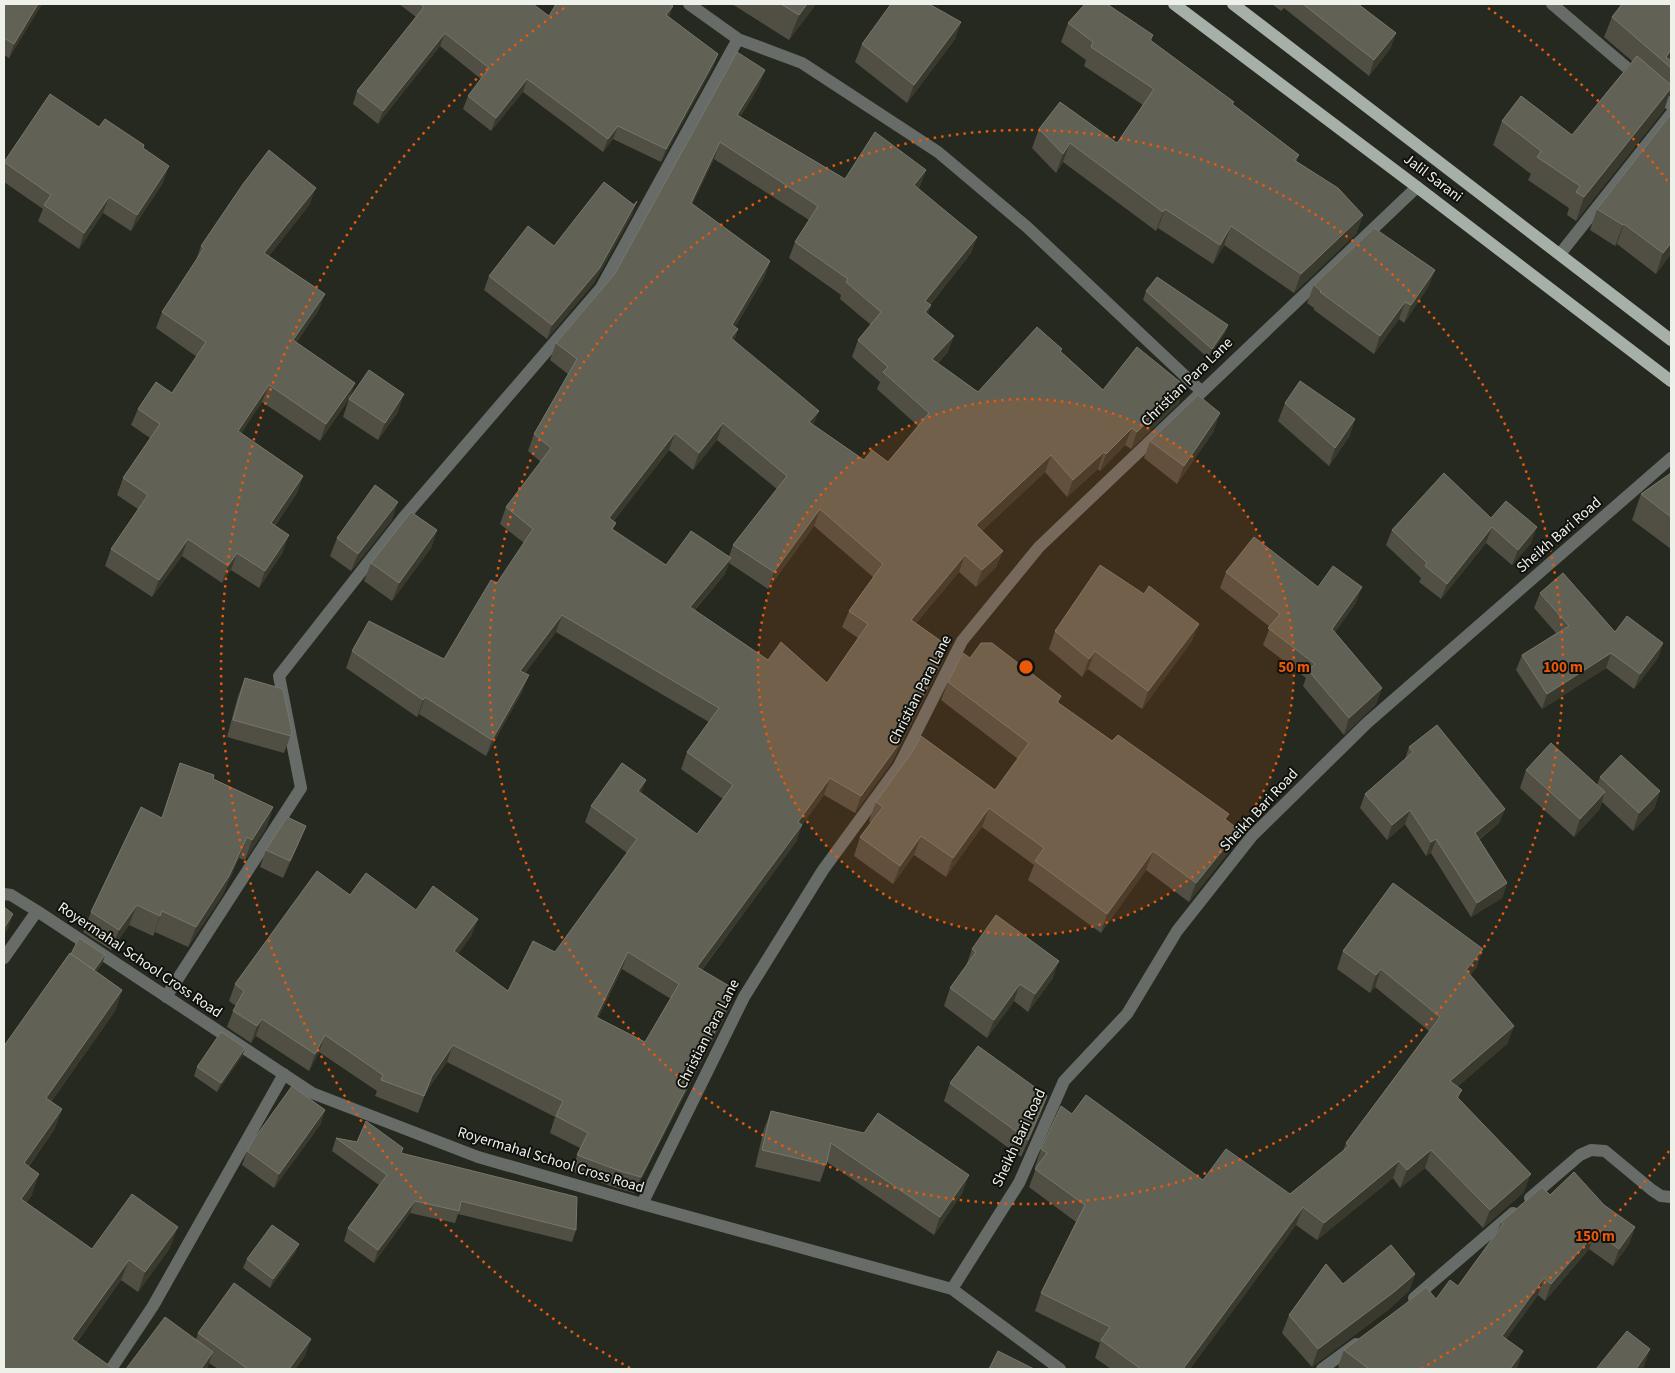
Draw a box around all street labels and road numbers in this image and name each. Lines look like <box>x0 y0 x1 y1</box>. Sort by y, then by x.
street label: Jalil Sarani <box>1399 149 1467 207</box>
street label: Christian Para Lane <box>1136 333 1238 431</box>
street label: Sheikh Bari Road <box>1512 492 1606 578</box>
street label: Christian Para Lane <box>883 632 957 748</box>
street label: Sheikh Bari Road <box>1215 764 1303 856</box>
street label: Royermahal School Cross Road <box>54 897 226 1023</box>
street label: Christian Para Lane <box>671 976 745 1092</box>
street label: Sheikh Bari Road <box>987 1085 1051 1191</box>
street label: Royermahal School Cross Road <box>455 1122 647 1198</box>

